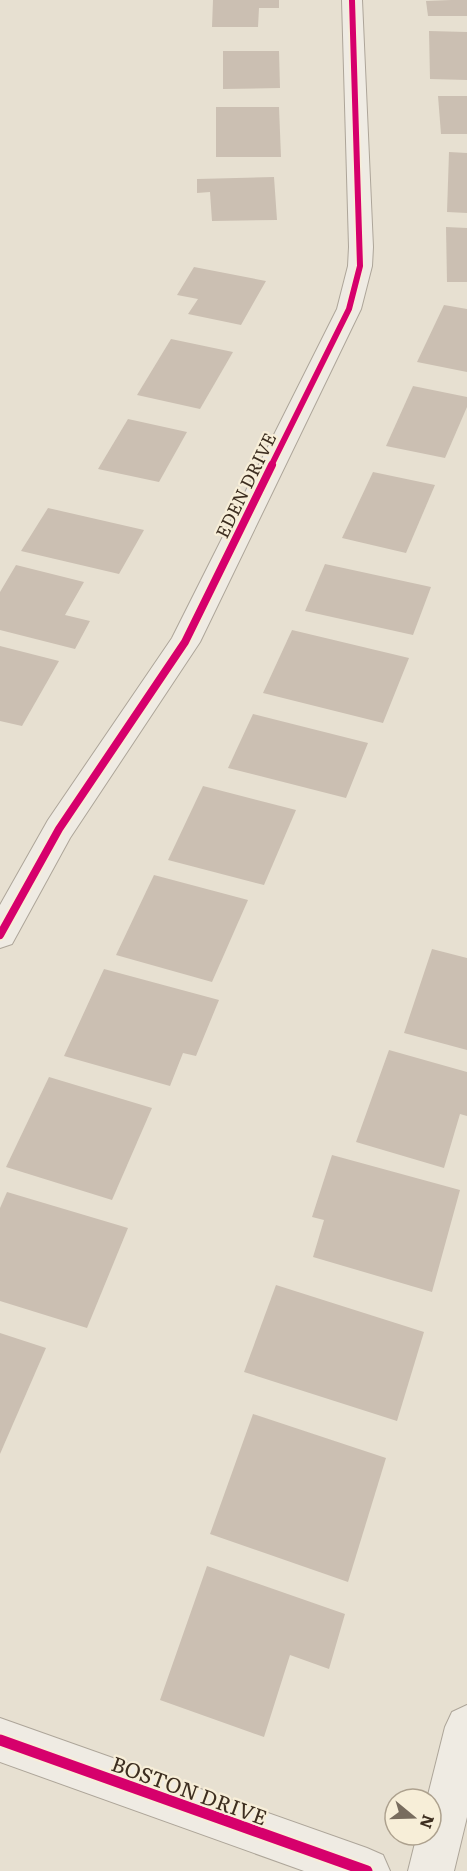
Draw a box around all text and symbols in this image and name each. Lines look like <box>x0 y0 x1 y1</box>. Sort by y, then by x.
street label: EDEN DRIVE <box>208 428 282 542</box>
street label: BOSTON DRIVE <box>108 1746 272 1832</box>
north arrow <box>383 1787 443 1847</box>
text: N <box>415 1812 442 1832</box>

